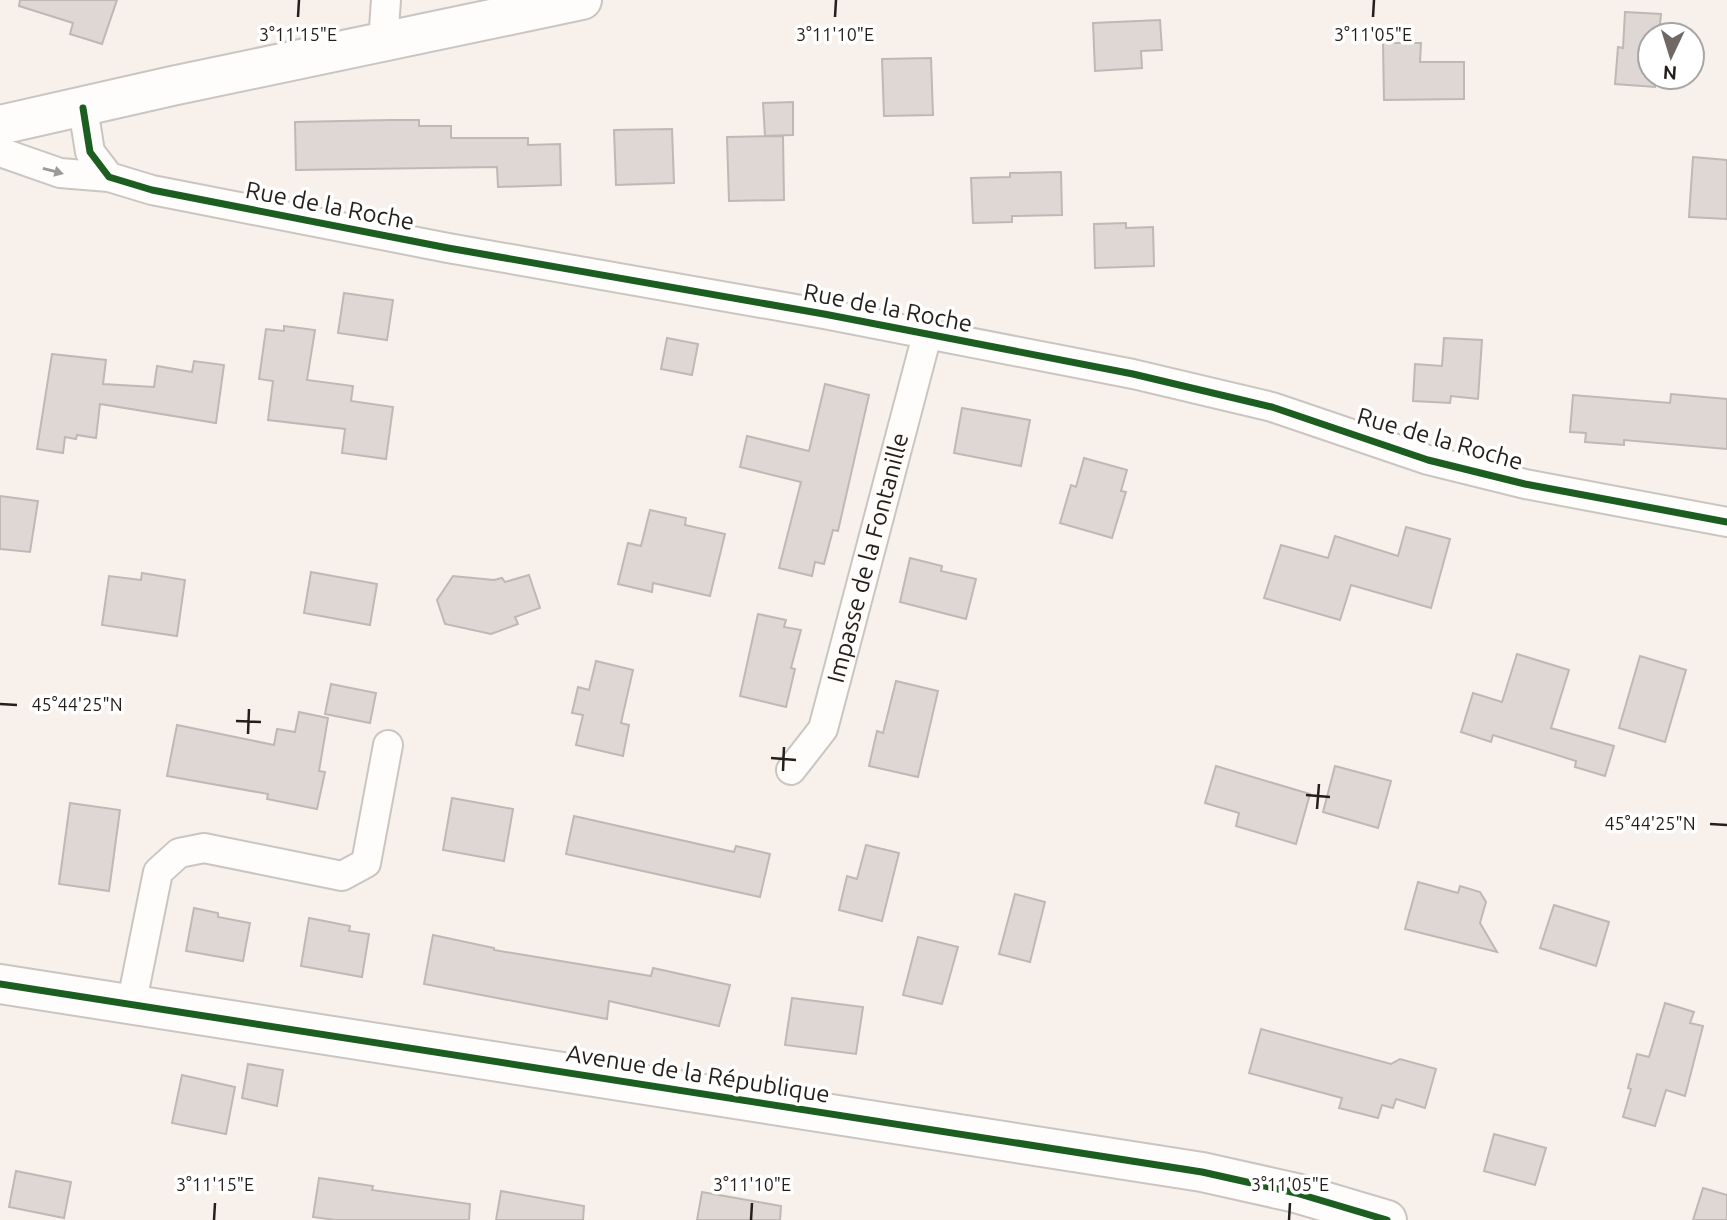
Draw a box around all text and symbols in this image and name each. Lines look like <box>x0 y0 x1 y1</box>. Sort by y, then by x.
north arrow <box>1636 21 1706 91</box>
text: 3°11'15"E <box>259 24 337 44</box>
text: 3°11'10"E <box>796 24 874 44</box>
text: 3°11'05"E <box>1334 24 1412 44</box>
text: N <box>1662 61 1678 84</box>
one-way arrow <box>43 166 64 176</box>
street label: Rue de la Roche <box>243 176 417 235</box>
street label: Rue de la Roche <box>801 278 975 337</box>
street label: Rue de la Roche <box>1354 402 1526 475</box>
street label: Impasse de la Fontanille <box>822 430 914 686</box>
text: 45°44'25"N <box>31 694 123 714</box>
text: 45°44'25"N <box>1604 813 1696 833</box>
street label: Avenue de la République <box>564 1039 832 1108</box>
text: 3°11'15"E <box>176 1174 254 1194</box>
text: 3°11'10"E <box>713 1174 791 1194</box>
text: 3°11'05"E <box>1251 1174 1329 1194</box>

